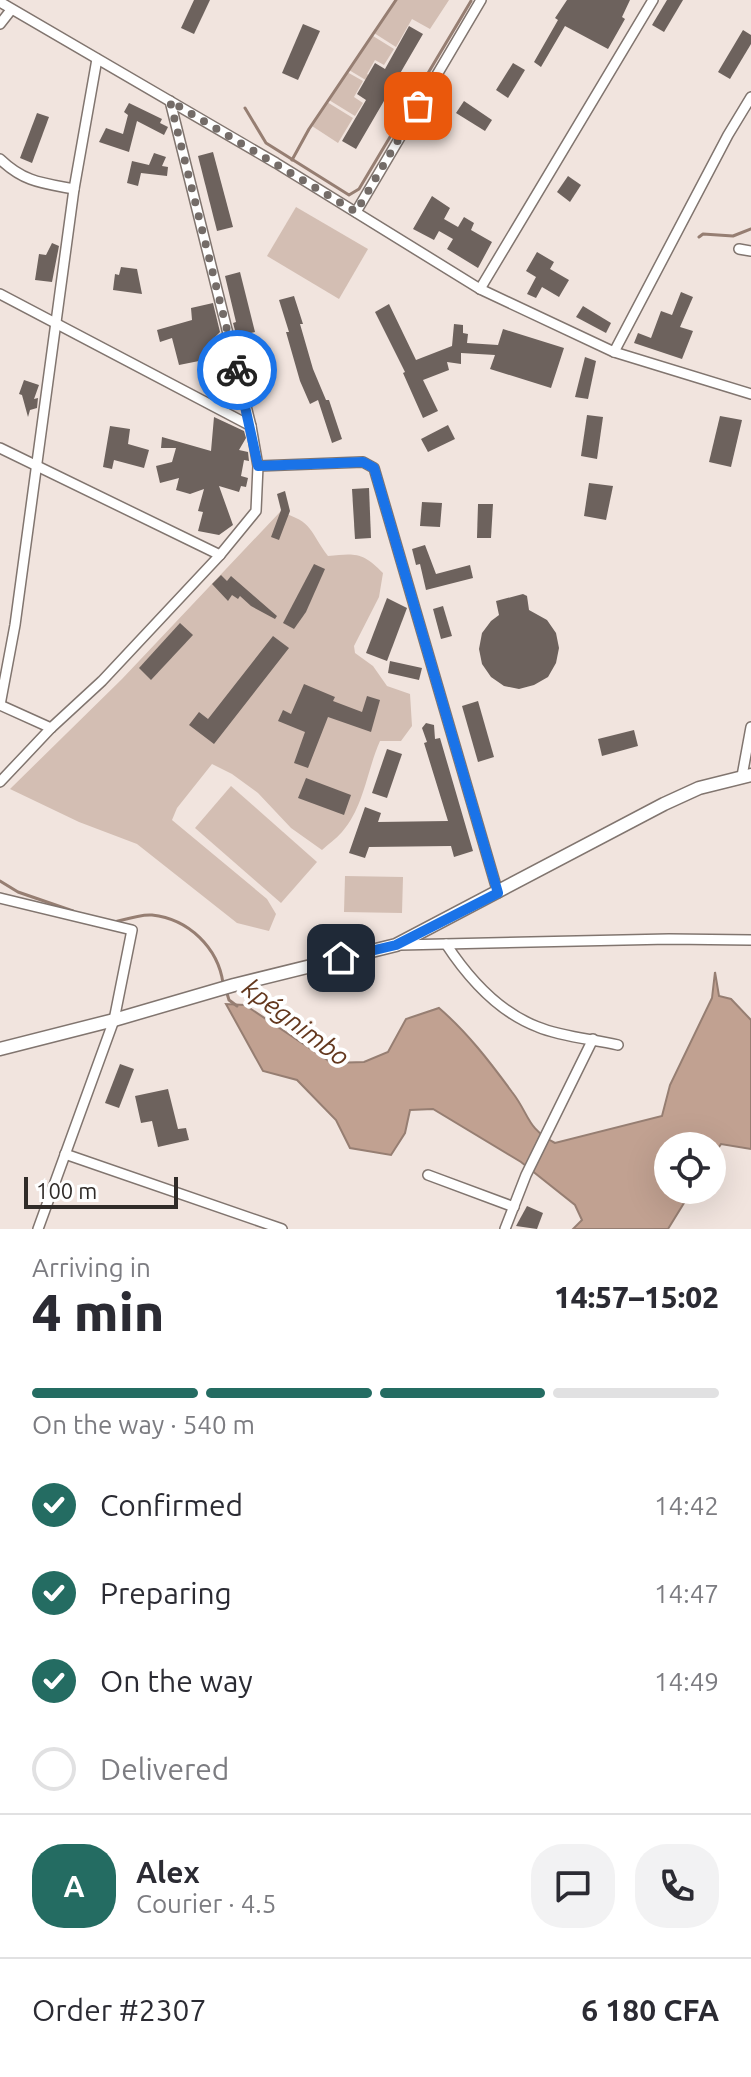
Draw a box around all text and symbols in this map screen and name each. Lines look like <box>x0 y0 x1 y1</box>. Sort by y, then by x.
pin <box>384 72 452 140</box>
icon: bag <box>396 84 440 128</box>
courier <box>197 330 277 410</box>
icon: bike <box>215 348 259 392</box>
pin <box>307 924 375 992</box>
icon: home <box>319 936 363 980</box>
water label: kpégnimbo <box>237 973 355 1071</box>
map controls <box>654 1132 726 1204</box>
button: locate <box>654 1132 726 1204</box>
scale bar <box>24 1173 178 1209</box>
text: 100 m <box>36 1178 97 1203</box>
text: Arriving in <box>32 1253 151 1282</box>
text: 14:57–15:02 <box>554 1280 719 1314</box>
text: 4 min <box>32 1283 164 1341</box>
text: On the way · 540 m <box>32 1410 255 1439</box>
icon: check <box>32 1483 76 1527</box>
text: Confirmed <box>100 1488 243 1522</box>
text: 14:42 <box>654 1491 719 1520</box>
icon: check <box>32 1571 76 1615</box>
text: Preparing <box>100 1576 232 1610</box>
text: 14:47 <box>654 1579 719 1608</box>
icon: check <box>32 1659 76 1703</box>
text: On the way <box>100 1664 253 1698</box>
text: 14:49 <box>654 1667 719 1696</box>
text: Delivered <box>100 1752 229 1786</box>
button: chat <box>531 1844 615 1928</box>
button: phone <box>635 1844 719 1928</box>
text: Alex <box>136 1855 200 1889</box>
text: A <box>63 1869 85 1903</box>
text: Courier · 4.5 <box>136 1889 276 1918</box>
text: Order #2307 <box>32 1993 206 2027</box>
text: 6 180 CFA <box>581 1993 719 2027</box>

